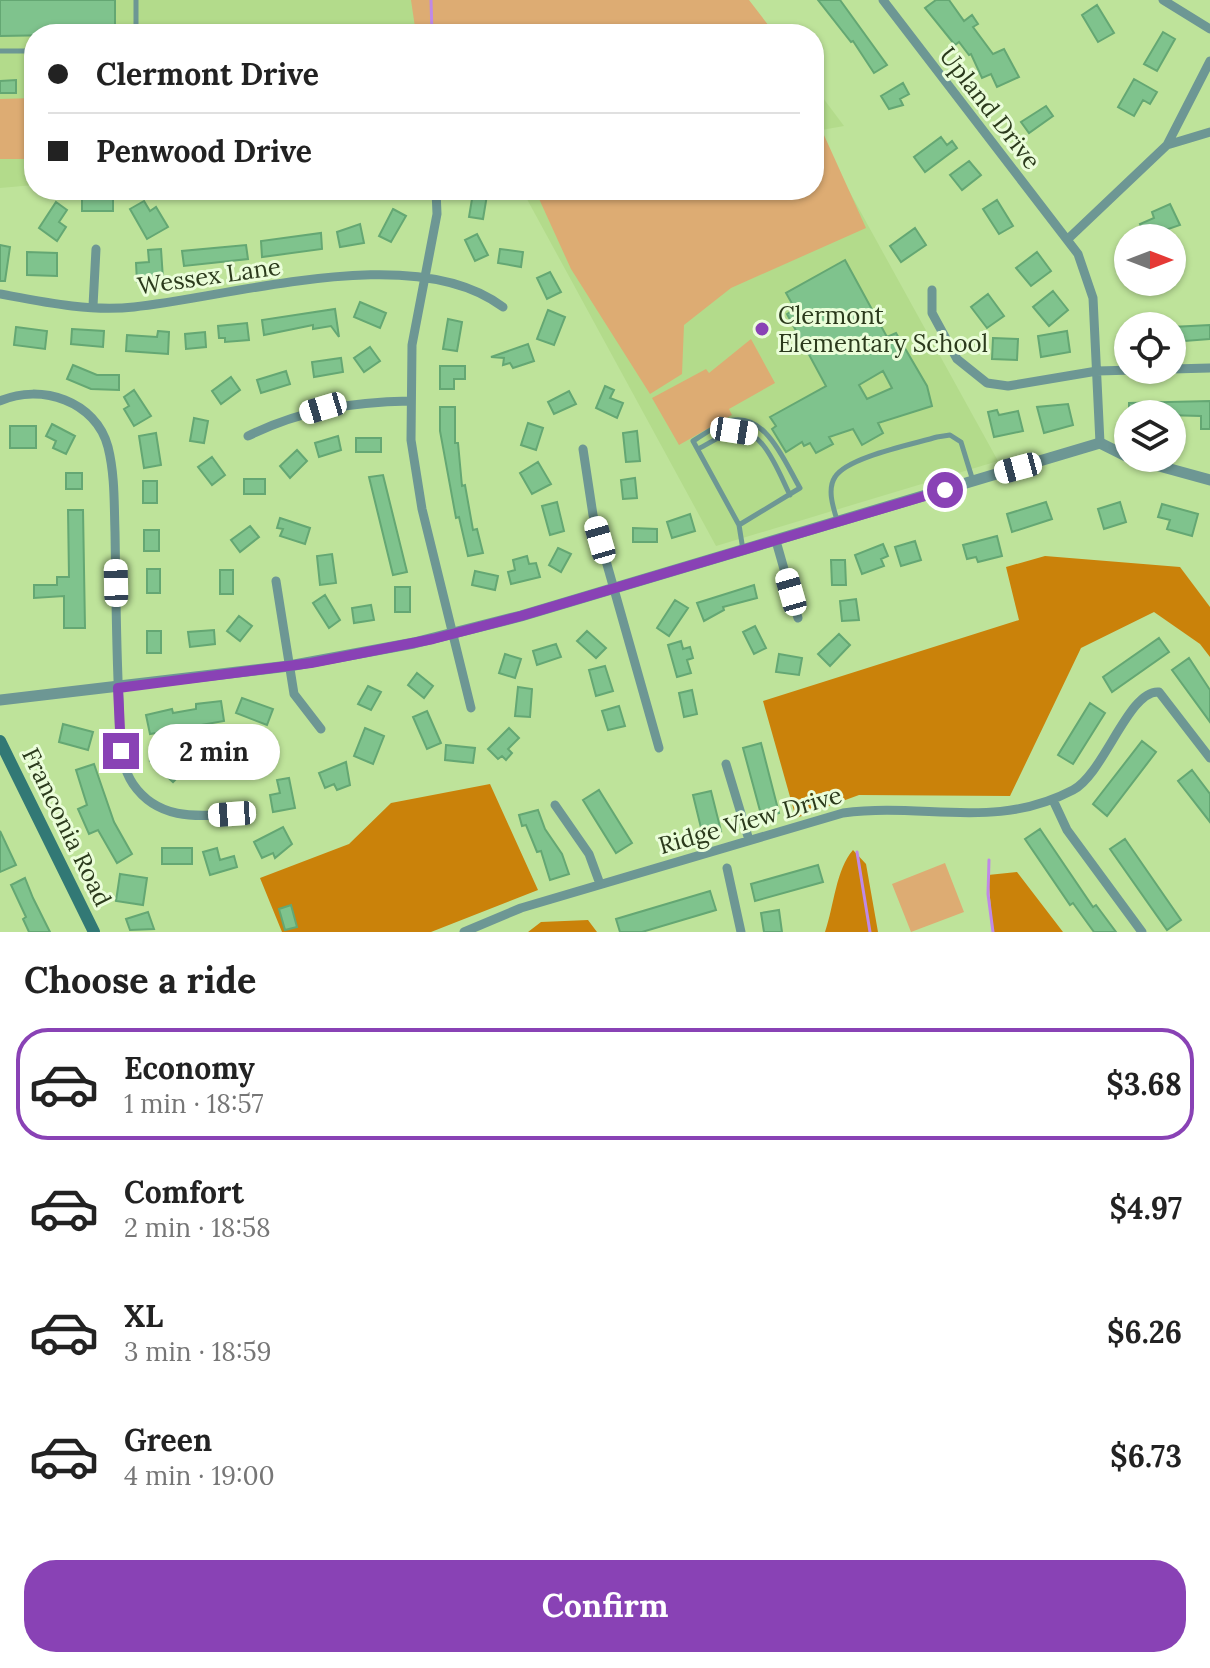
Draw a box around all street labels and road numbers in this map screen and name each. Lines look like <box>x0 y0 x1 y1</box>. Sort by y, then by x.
street label: Upland Drive <box>933 41 1047 175</box>
street label: Wessex Lane <box>135 251 283 301</box>
street label: Franconia Road <box>15 743 119 911</box>
street label: Ridge View Drive <box>655 779 845 861</box>

